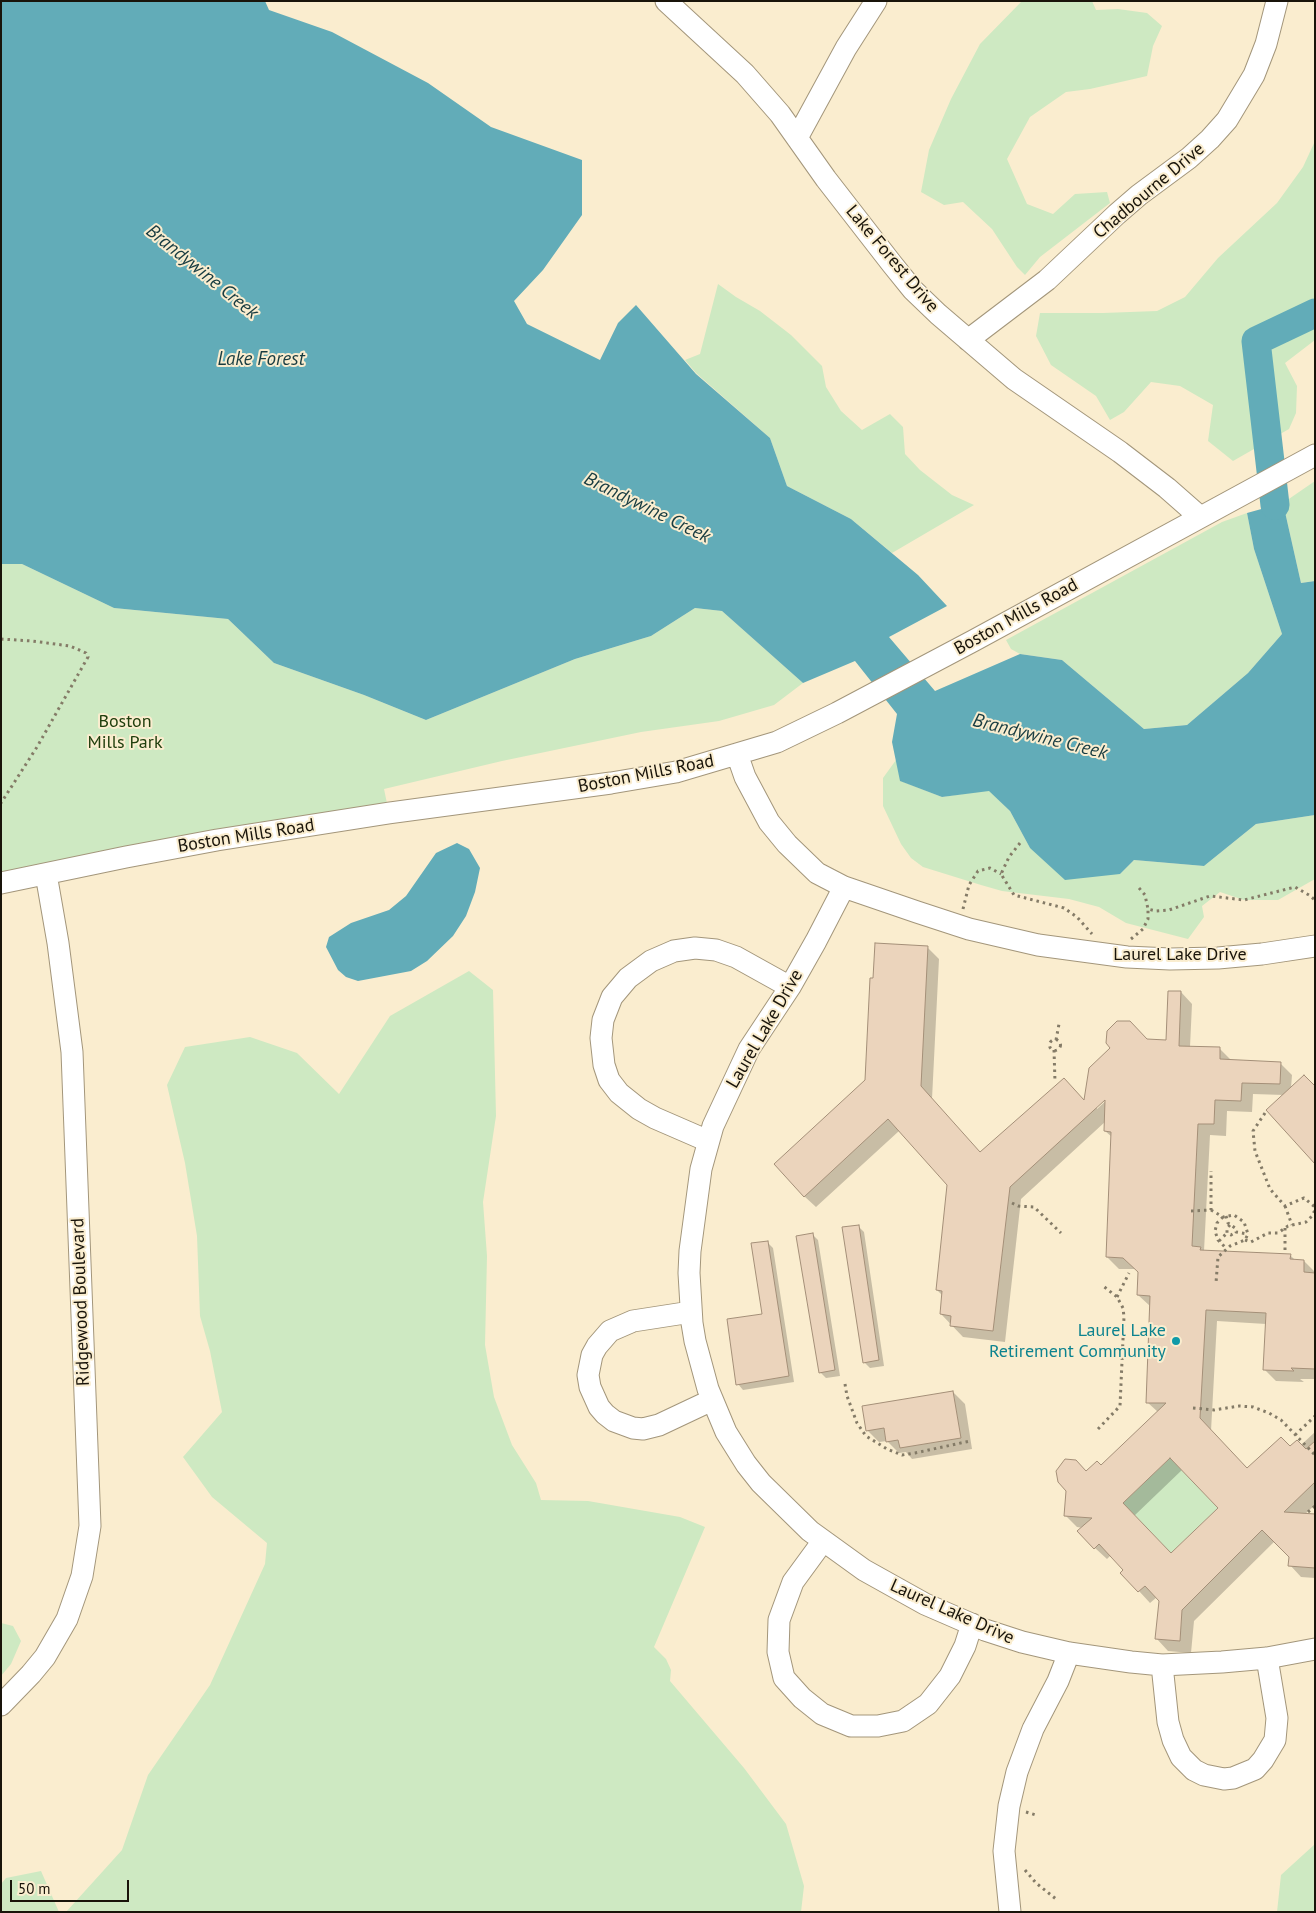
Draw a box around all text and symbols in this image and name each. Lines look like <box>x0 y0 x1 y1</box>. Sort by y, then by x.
street label: Chadbourne Drive <box>1089 138 1209 244</box>
street label: Lake Forest Drive <box>841 201 943 317</box>
water label: Brandywine Creek <box>141 220 263 324</box>
water label: Lake Forest <box>217 349 305 371</box>
water label: Brandywine Creek <box>580 468 714 548</box>
street label: Boston Mills Road <box>950 574 1082 660</box>
water label: Brandywine Creek <box>970 709 1110 765</box>
park label: Boston Mills Park <box>87 711 163 754</box>
street label: Boston Mills Road <box>576 750 716 798</box>
street label: Boston Mills Road <box>176 815 316 857</box>
street label: Laurel Lake Drive <box>1113 944 1247 966</box>
street label: Laurel Lake Drive <box>722 966 808 1092</box>
street label: Ridgewood Boulevard <box>67 1218 95 1386</box>
place label: Laurel Lake Retirement Community <box>989 1320 1166 1362</box>
marker: Laurel Lake Retirement Community <box>1170 1335 1182 1347</box>
street label: Laurel Lake Drive <box>887 1575 1017 1649</box>
scale bar <box>12 1870 131 1902</box>
text: 50 m <box>18 1879 51 1898</box>

